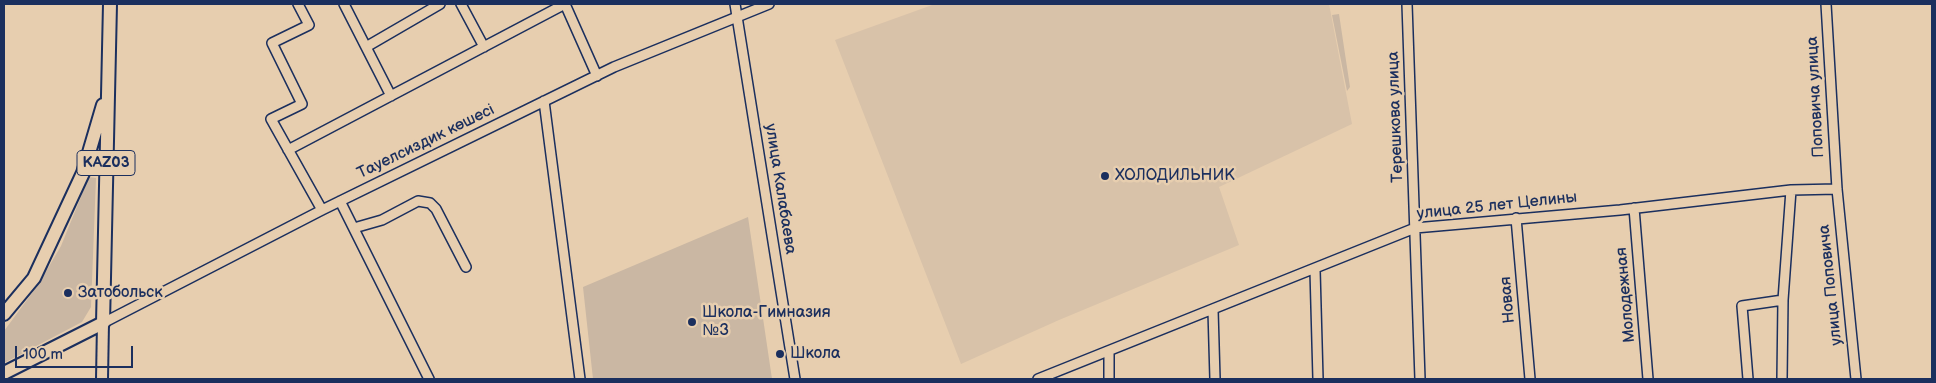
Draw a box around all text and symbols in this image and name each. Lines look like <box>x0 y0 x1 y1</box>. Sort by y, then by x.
street label: Поповича улица <box>1803 36 1829 158</box>
street label: Терешкова улица <box>1384 51 1408 183</box>
street label: Тауелсиздик көшесі <box>354 100 498 184</box>
street label: улица Калабаева <box>760 122 800 256</box>
road number: KАZ03 <box>77 150 135 176</box>
place label: ХОЛОДИЛЬНИК <box>1115 166 1235 186</box>
marker: ХОЛОДИЛЬНИК <box>1099 170 1111 182</box>
street label: улица 25 лет Целины <box>1416 188 1578 224</box>
street label: улица Поповича <box>1815 224 1847 346</box>
street label: Молодежная <box>1612 246 1640 344</box>
street label: Новая <box>1496 276 1520 324</box>
place label: Затобольск <box>78 283 163 303</box>
marker: Затобольск <box>62 287 74 299</box>
place label: Школа-Гимназия №3 <box>702 303 831 341</box>
marker: Школа-Гимназия №3 <box>686 316 698 328</box>
scale bar <box>18 336 135 368</box>
place label: Школа <box>790 344 840 364</box>
text: 100 m <box>23 345 63 364</box>
marker: Школа <box>774 348 786 360</box>

